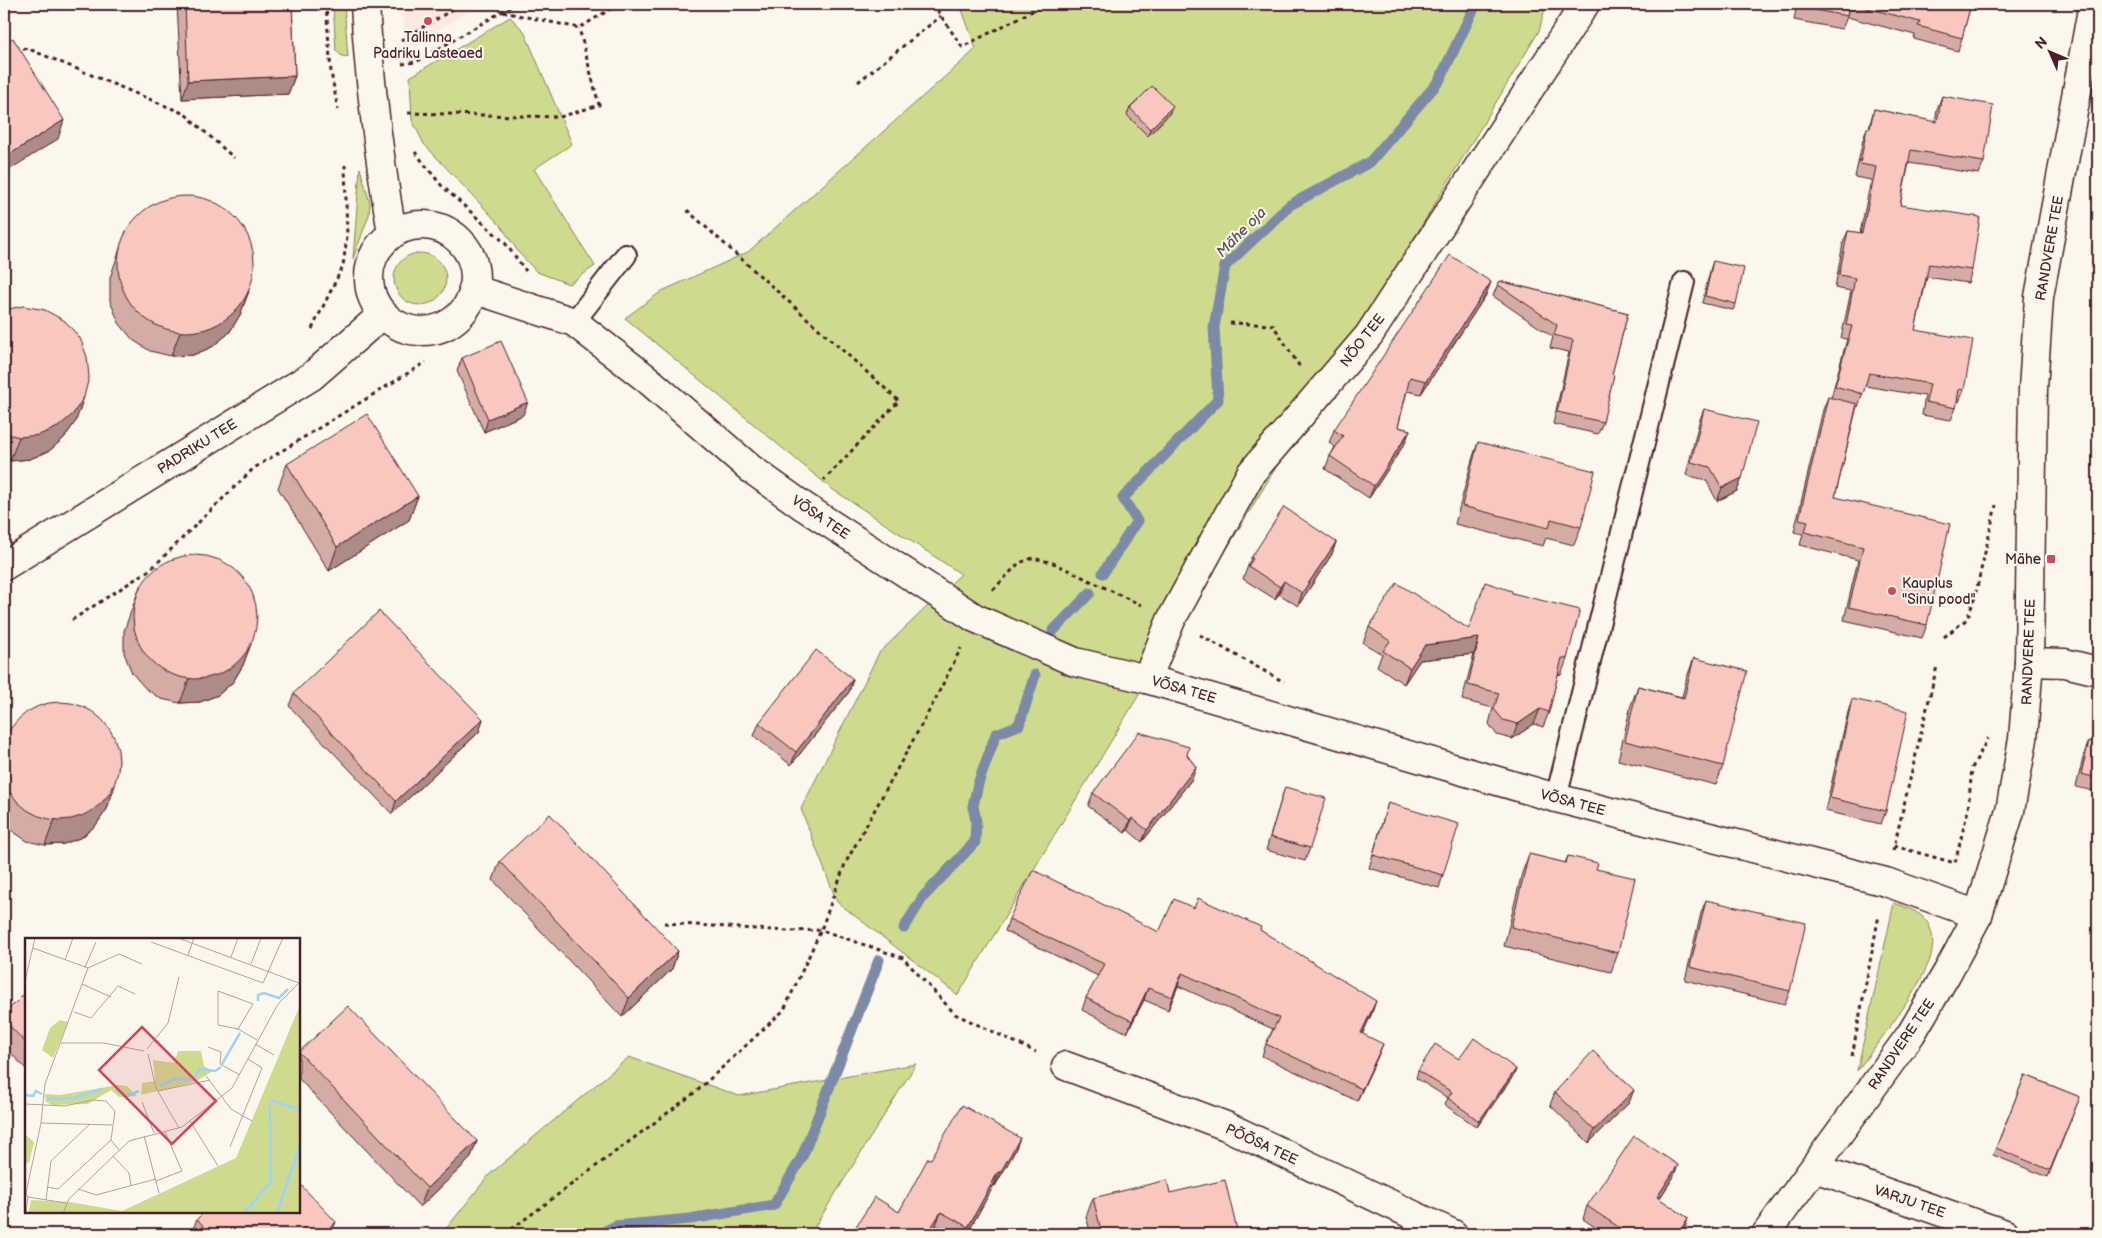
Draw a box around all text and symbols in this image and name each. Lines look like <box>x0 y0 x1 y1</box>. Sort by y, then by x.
marker: Tallinna Padriku Lasteaed <box>422 15 434 27</box>
north arrow <box>2024 28 2074 78</box>
place label: Tallinna Padriku Lasteaed <box>373 29 483 62</box>
text: N <box>2031 33 2051 53</box>
street label: RANDVERE TEE <box>2032 194 2067 302</box>
water label: Mähe oja <box>1212 203 1270 261</box>
street label: NÕO TEE <box>1335 309 1388 370</box>
street label: PADRIKU TEE <box>154 415 240 478</box>
street label: VÕSA TEE <box>788 490 854 543</box>
place label: Mähe <box>2005 551 2041 568</box>
marker: Mähe <box>2045 553 2057 565</box>
place label: Kauplus "Sinu pood" <box>1902 575 1976 608</box>
marker: Kauplus "Sinu pood" <box>1886 585 1898 597</box>
street label: RANDVERE TEE <box>2018 599 2039 705</box>
street label: VÕSA TEE <box>1150 670 1219 707</box>
street label: VÕSA TEE <box>1539 784 1608 819</box>
inset map <box>25 938 300 1213</box>
street label: RANDVERE TEE <box>1865 995 1938 1093</box>
street label: PÕÕSA TEE <box>1223 1118 1302 1169</box>
street label: VARJU TEE <box>1872 1181 1948 1222</box>

